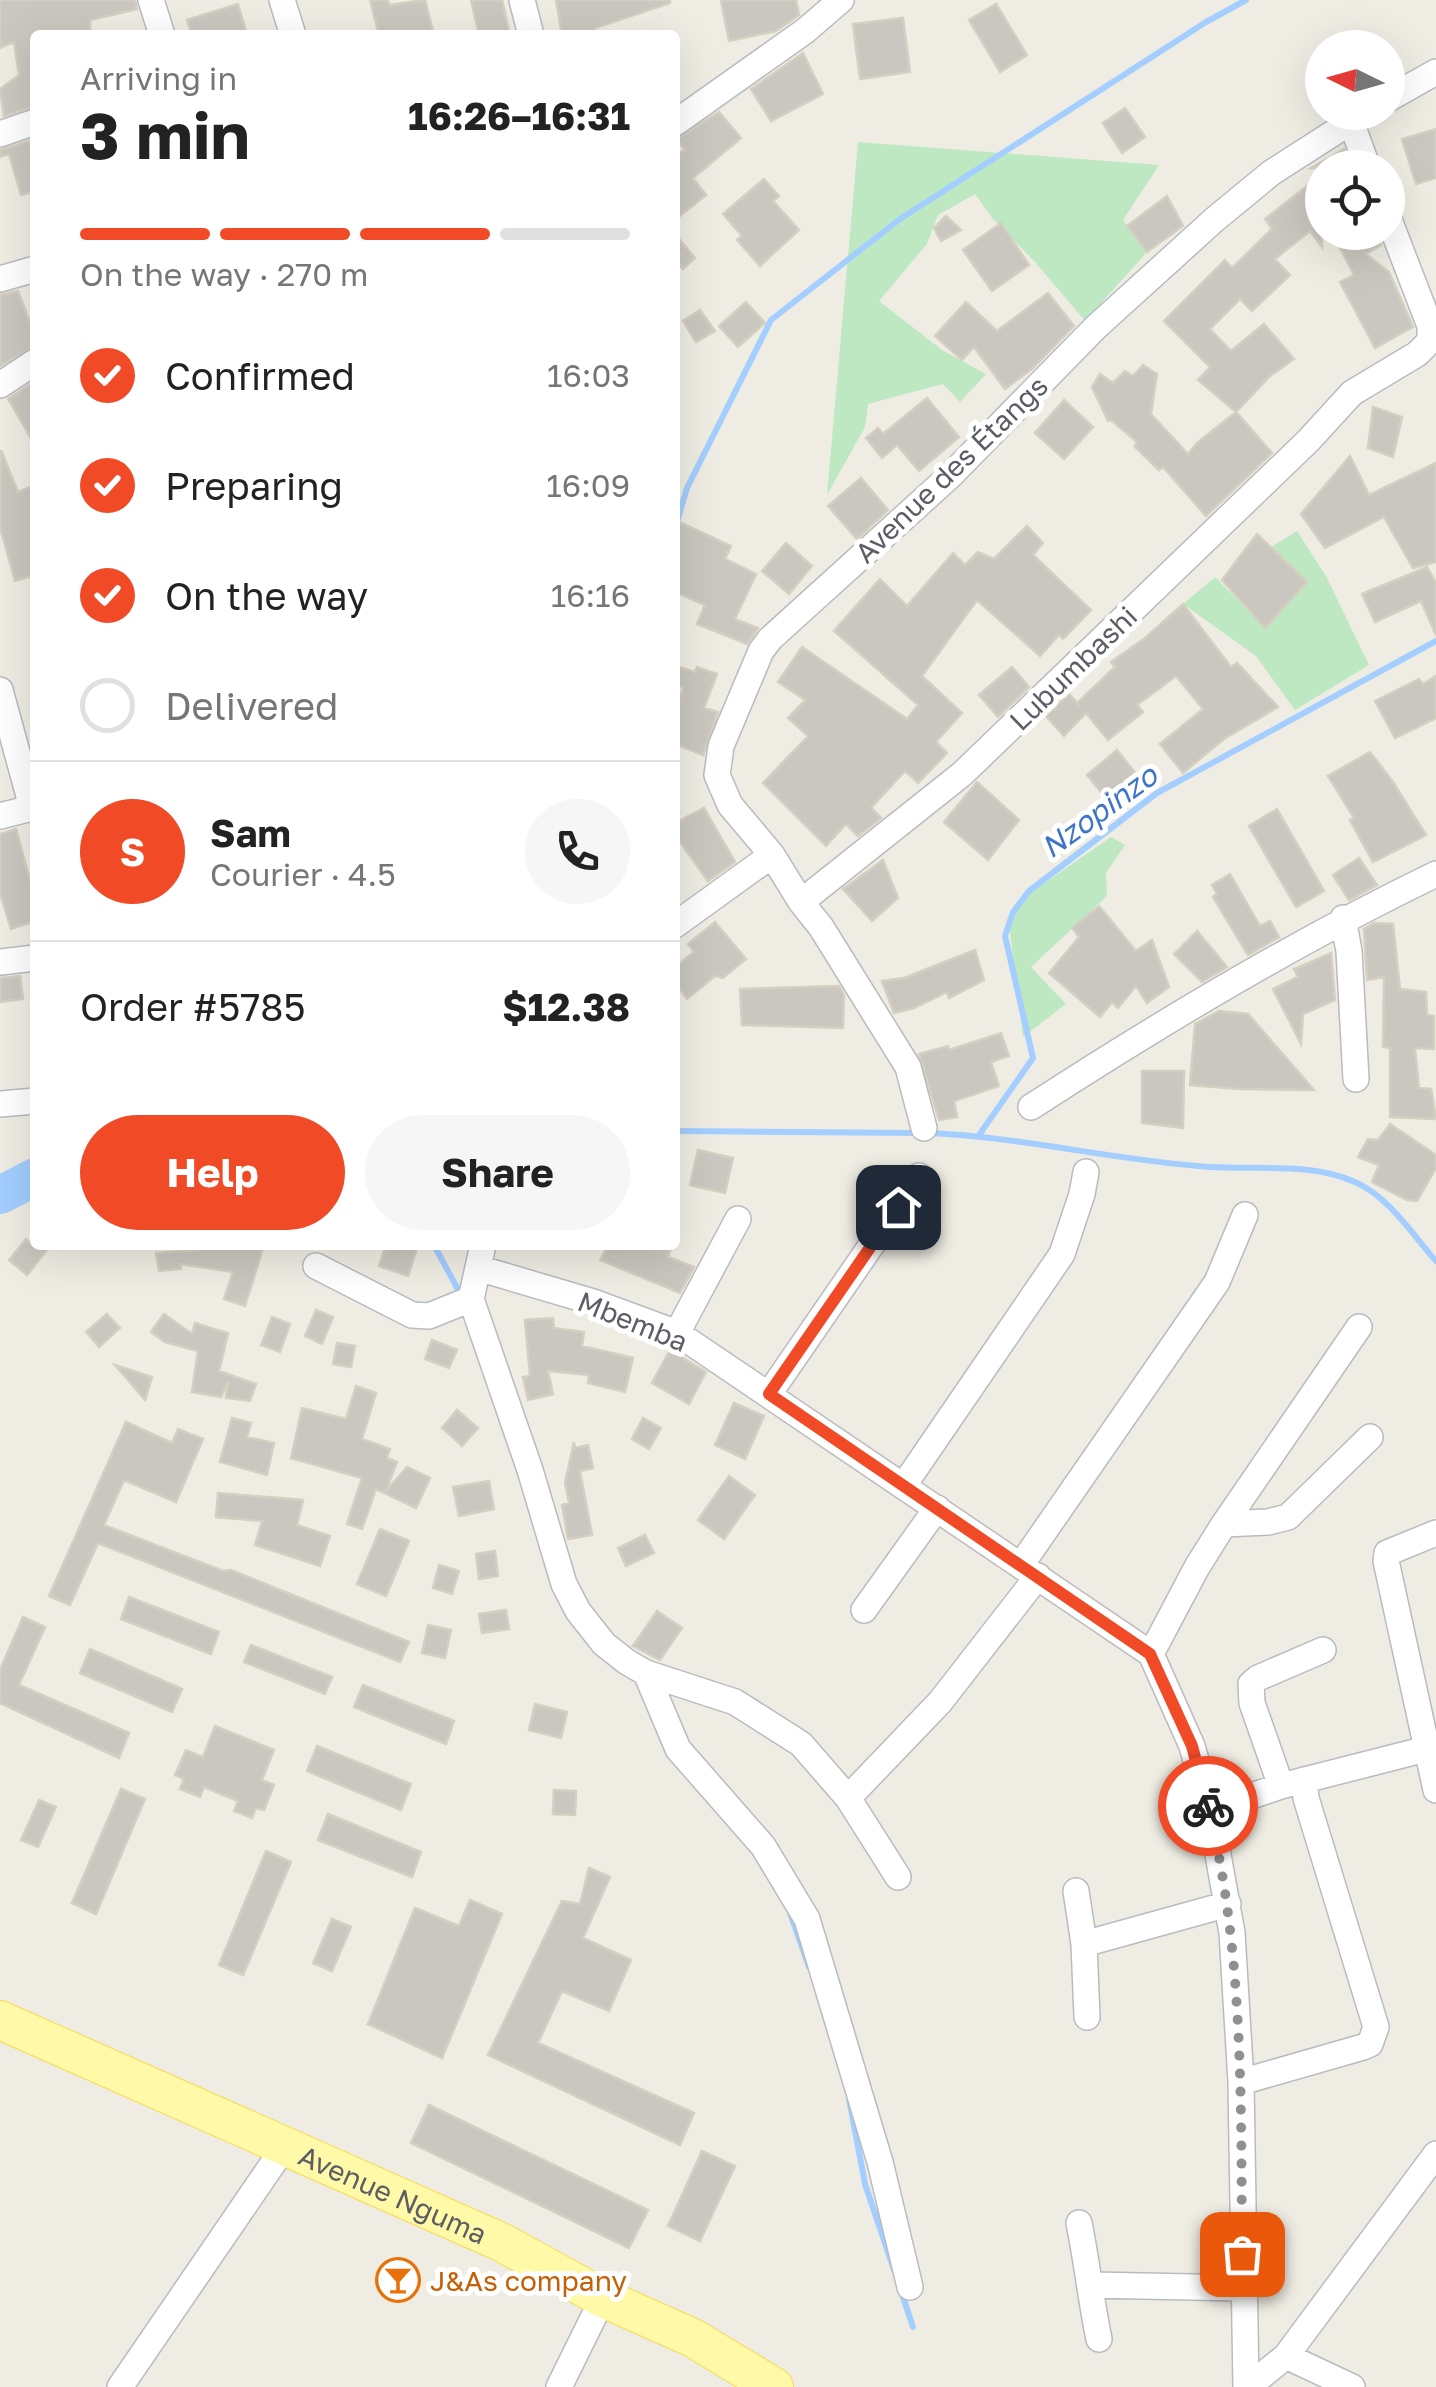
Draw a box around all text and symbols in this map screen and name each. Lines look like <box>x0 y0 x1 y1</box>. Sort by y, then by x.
north arrow <box>1305 30 1405 130</box>
map controls <box>1305 30 1405 250</box>
text: Arriving in <box>80 59 237 97</box>
text: 16:26–16:31 <box>408 93 630 138</box>
text: 3 min <box>80 95 250 173</box>
button: locate <box>1305 150 1405 250</box>
text: On the way · 270 m <box>80 255 368 293</box>
icon: check <box>80 348 135 403</box>
text: Confirmed <box>165 353 355 398</box>
text: 16:03 <box>547 356 630 394</box>
street label: Avenue des Étangs <box>848 369 1054 569</box>
icon: check <box>80 458 135 513</box>
text: Preparing <box>165 463 343 508</box>
text: 16:09 <box>546 466 630 504</box>
icon: check <box>80 568 135 623</box>
text: On the way <box>165 573 368 618</box>
text: 16:16 <box>551 576 630 614</box>
street label: Lubumbashi <box>1003 599 1143 737</box>
text: Delivered <box>165 683 338 728</box>
water label: Nzopinzo <box>1034 756 1166 865</box>
button: phone <box>525 799 630 904</box>
text: Sam <box>210 810 291 855</box>
text: S <box>120 829 145 874</box>
text: Courier · 4.5 <box>210 855 396 893</box>
text: Order #5785 <box>80 984 306 1029</box>
text: $12.38 <box>502 984 630 1029</box>
button: Help <box>80 1115 345 1230</box>
button: Share <box>365 1115 630 1230</box>
pin <box>856 1165 941 1250</box>
icon: home <box>871 1180 926 1235</box>
street label: Mbemba <box>573 1284 693 1358</box>
courier <box>1158 1756 1258 1856</box>
icon: bike <box>1181 1779 1236 1834</box>
street label: Avenue Nguma <box>294 2138 492 2250</box>
pin <box>1200 2212 1285 2297</box>
icon: bag <box>1215 2227 1270 2282</box>
bar icon: J&As company <box>375 2257 421 2303</box>
place label: J&As company <box>430 2264 627 2297</box>

